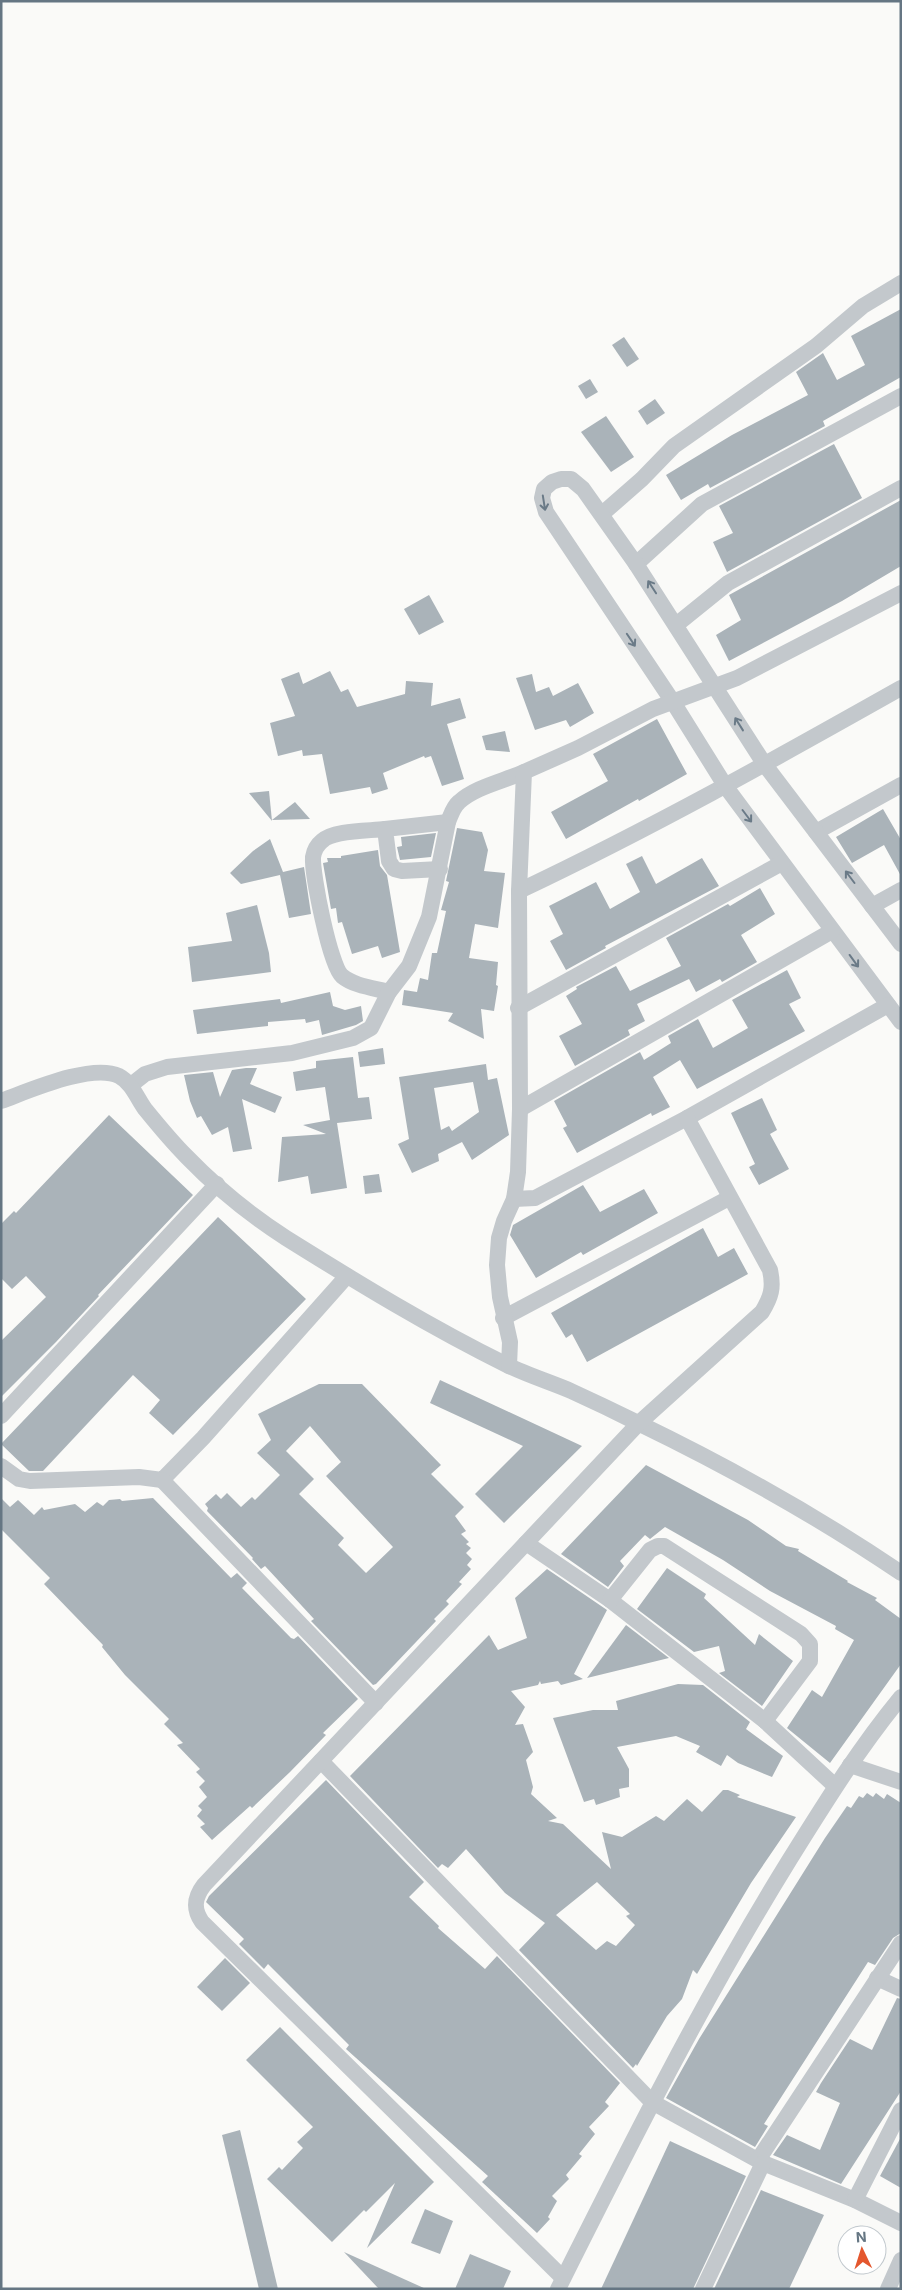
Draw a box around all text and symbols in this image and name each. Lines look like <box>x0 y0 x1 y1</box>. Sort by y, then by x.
one-way arrow <box>540 495 550 511</box>
one-way arrow <box>646 580 657 594</box>
one-way arrow <box>626 632 636 646</box>
one-way arrow <box>734 717 744 731</box>
one-way arrow <box>742 809 753 822</box>
one-way arrow <box>845 871 856 884</box>
one-way arrow <box>849 954 860 967</box>
north arrow <box>837 2225 887 2275</box>
text: N <box>855 2228 867 2245</box>

